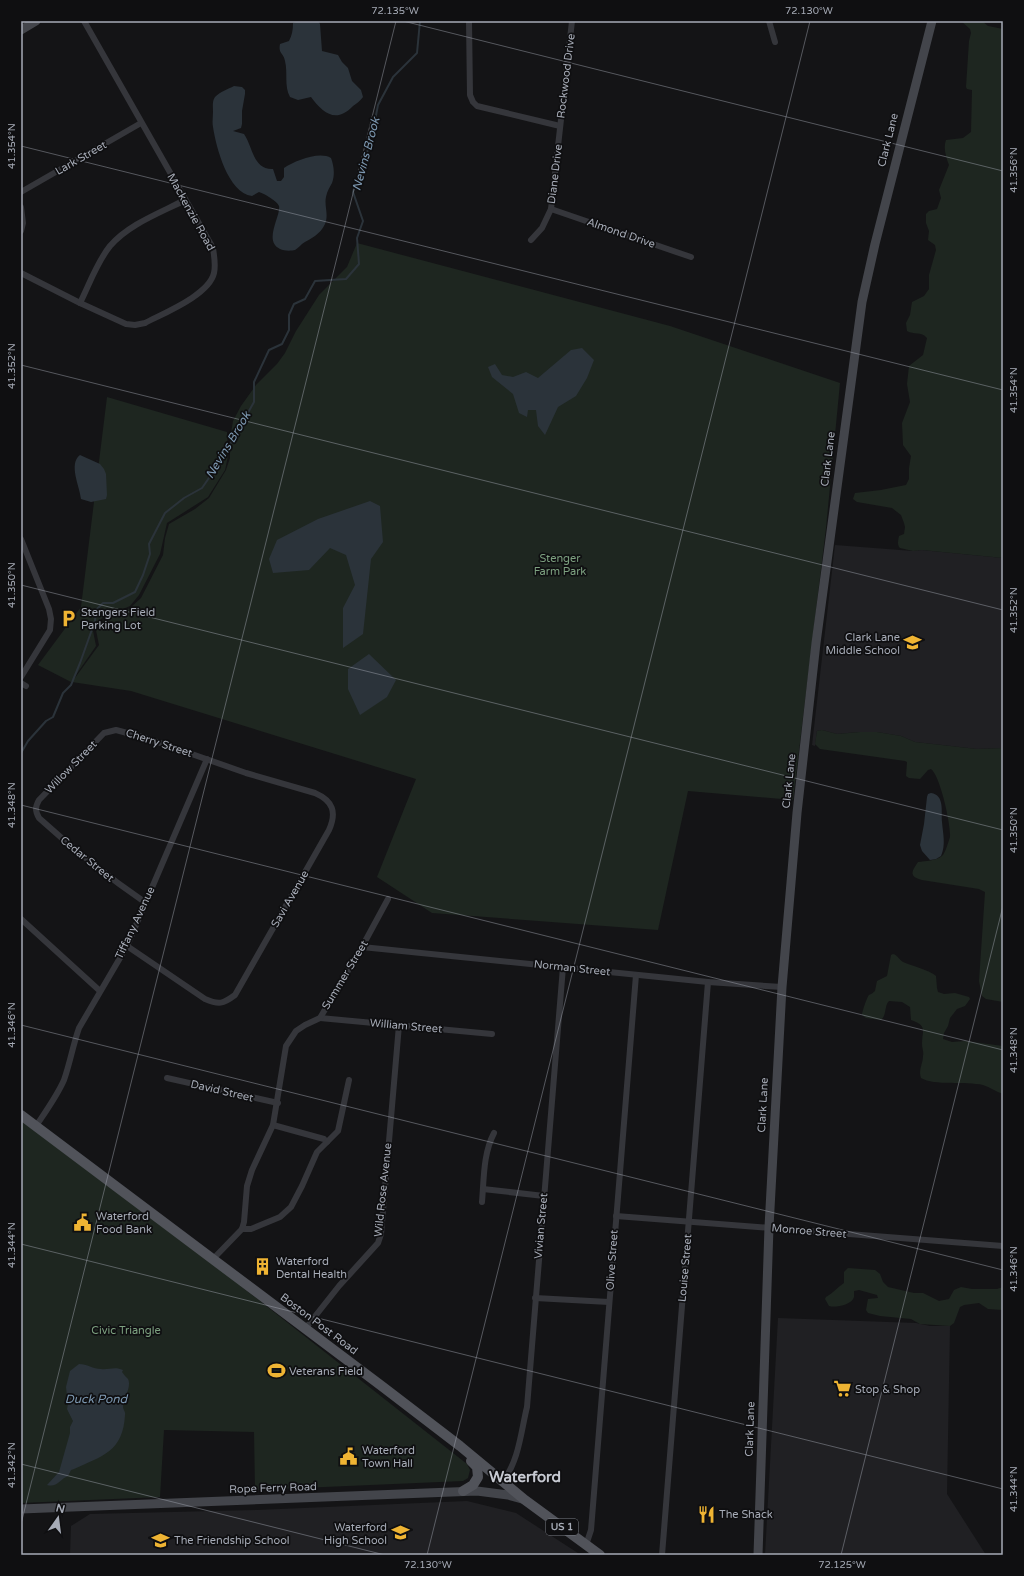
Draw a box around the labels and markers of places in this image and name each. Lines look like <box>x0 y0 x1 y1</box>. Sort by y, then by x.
place label: Stengers Field Parking Lot <box>81 606 155 632</box>
parking icon: Stengers Field Parking Lot <box>58 608 78 628</box>
place label: Clark Lane Middle School <box>826 631 900 657</box>
school or university icon: Clark Lane Middle School <box>903 633 923 653</box>
place label: Waterford Food Bank <box>96 1210 152 1236</box>
public building icon: Waterford Food Bank <box>73 1212 93 1232</box>
place label: Waterford Dental Health <box>276 1255 347 1281</box>
building icon: Waterford Dental Health <box>253 1257 273 1277</box>
sports icon: Veterans Field <box>266 1361 286 1381</box>
place label: Veterans Field <box>289 1365 363 1378</box>
supermarket icon: Stop & Shop <box>832 1379 852 1399</box>
place label: Stop & Shop <box>855 1383 920 1396</box>
place label: Waterford Town Hall <box>362 1444 415 1470</box>
public building icon: Waterford Town Hall <box>339 1446 359 1466</box>
restaurant icon: The Shack <box>696 1504 716 1524</box>
place label: The Shack <box>719 1508 773 1521</box>
place label: Waterford High School <box>324 1521 387 1547</box>
school or university icon: Waterford High School <box>390 1523 410 1543</box>
school or university icon: The Friendship School <box>151 1530 171 1550</box>
place label: The Friendship School <box>174 1534 290 1547</box>

